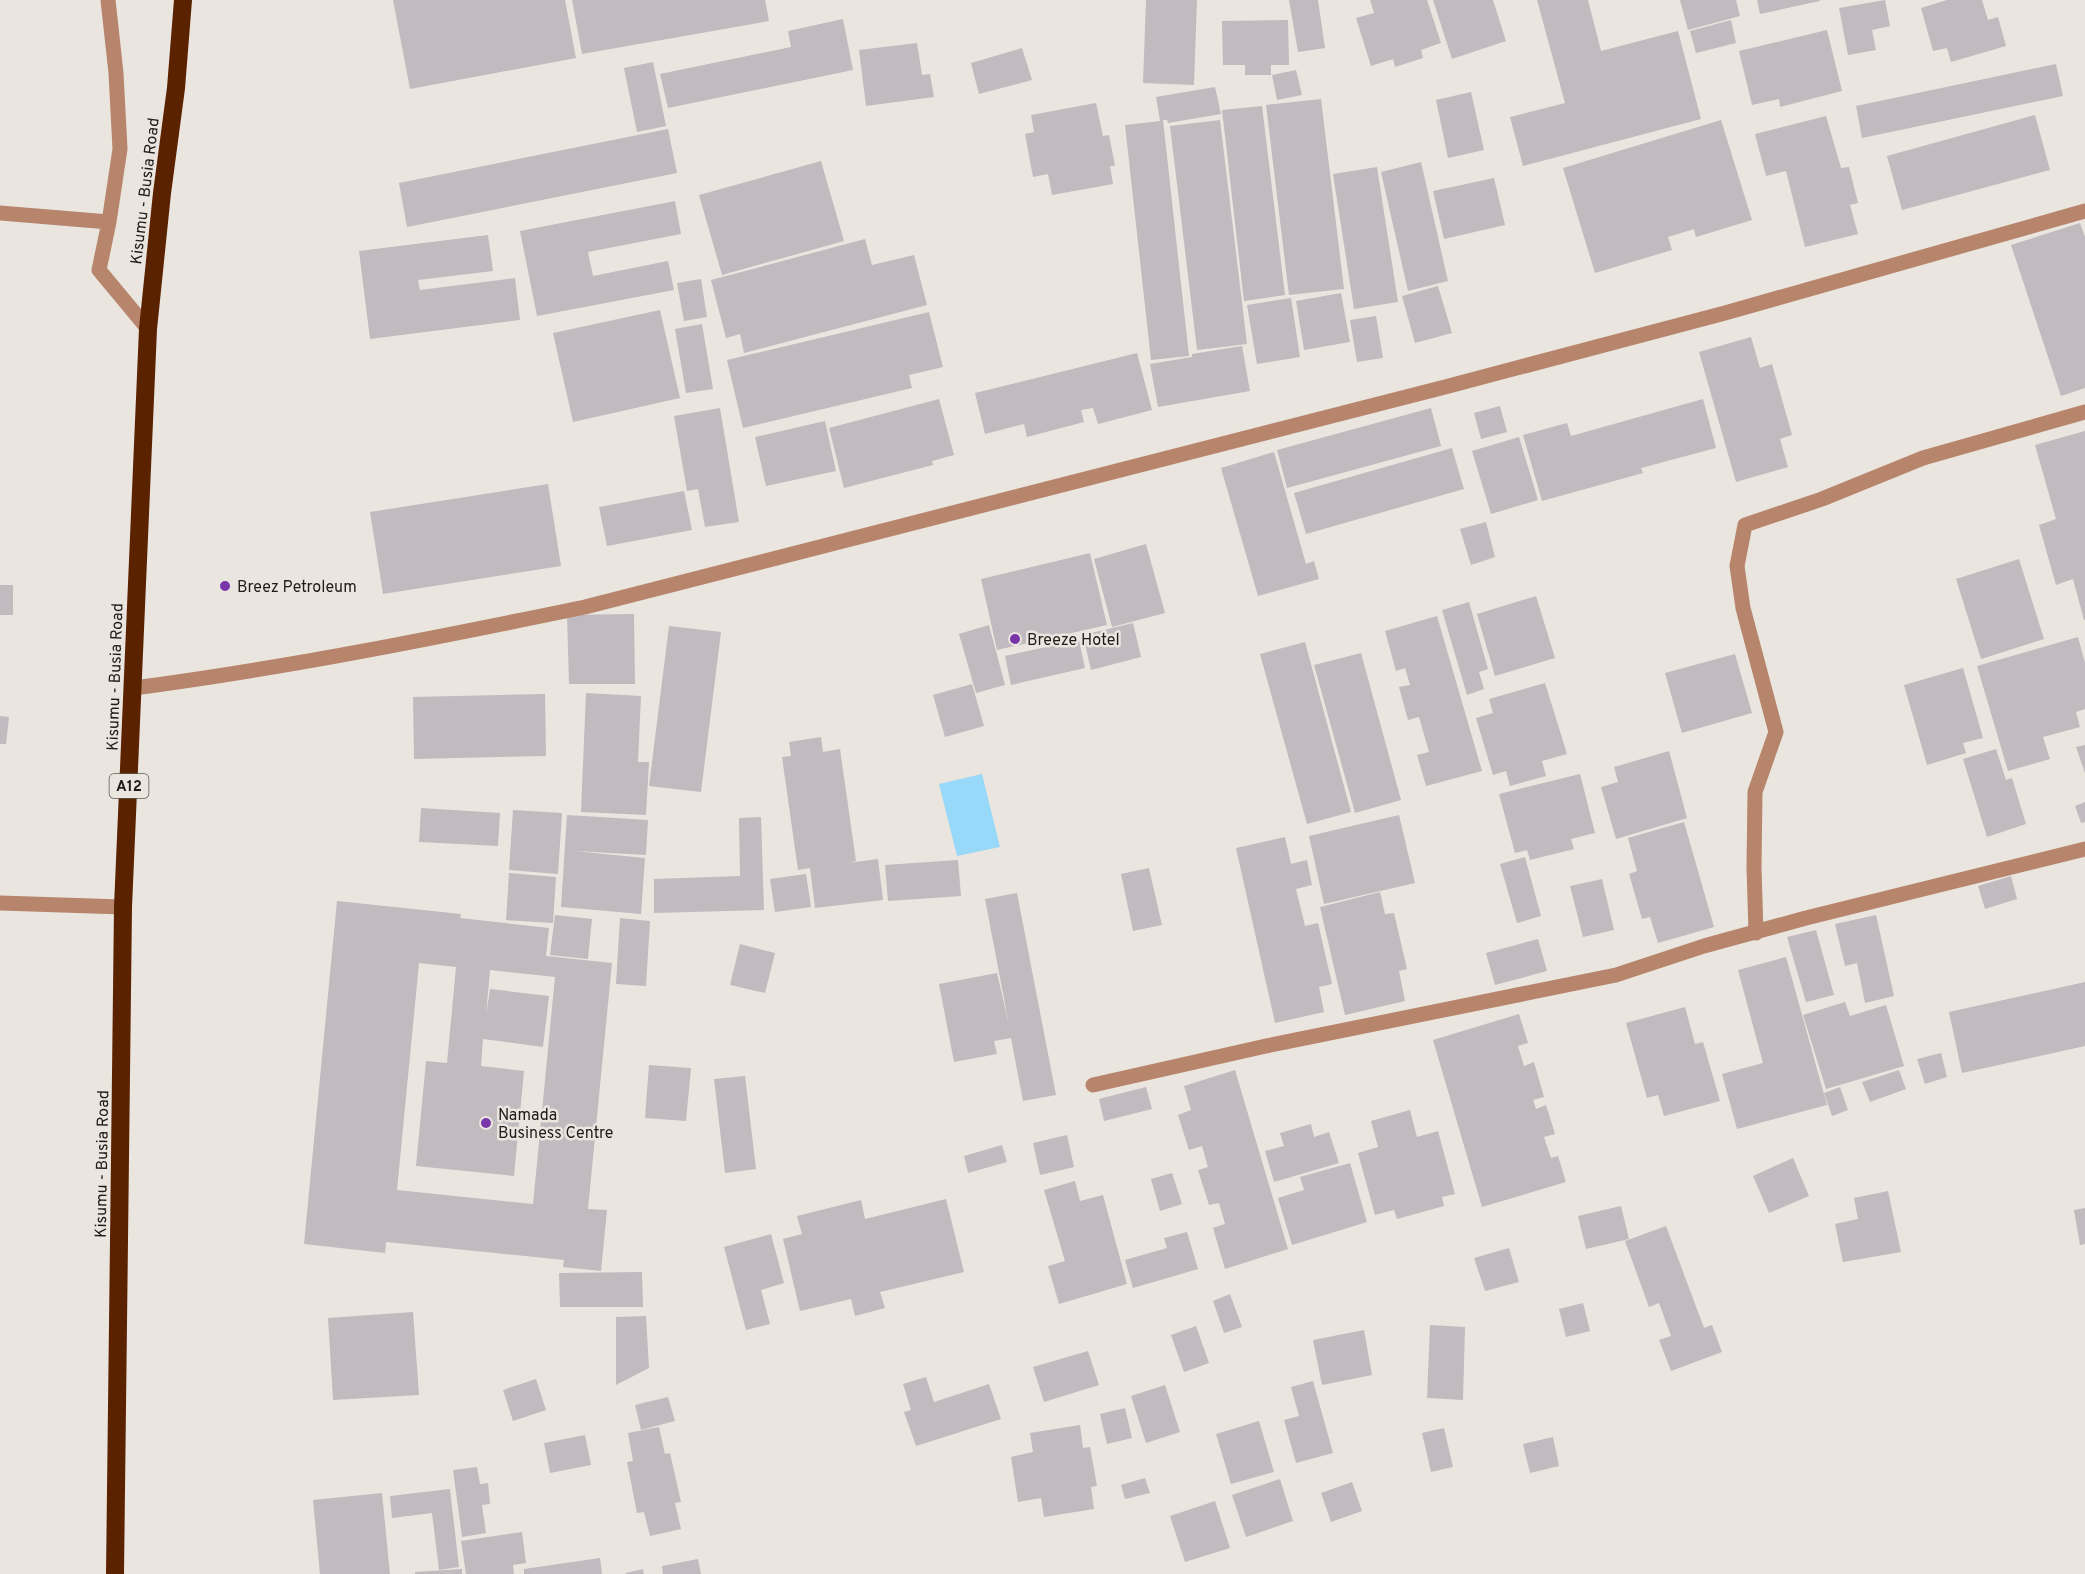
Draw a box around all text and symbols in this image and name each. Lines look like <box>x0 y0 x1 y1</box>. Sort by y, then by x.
street label: Kisumu - Busia Road <box>127 117 165 266</box>
place label: Breez Petroleum <box>237 578 357 598</box>
marker: Breez Petroleum <box>218 579 232 593</box>
street label: Kisumu - Busia Road <box>103 603 129 751</box>
place label: Breeze Hotel <box>1027 631 1120 651</box>
marker: Breeze Hotel <box>1008 632 1022 646</box>
road number: A12 <box>110 774 148 798</box>
street label: Kisumu - Busia Road <box>92 1090 114 1238</box>
place label: Namada Business Centre <box>498 1106 613 1144</box>
marker: Namada Business Centre <box>479 1116 493 1130</box>

